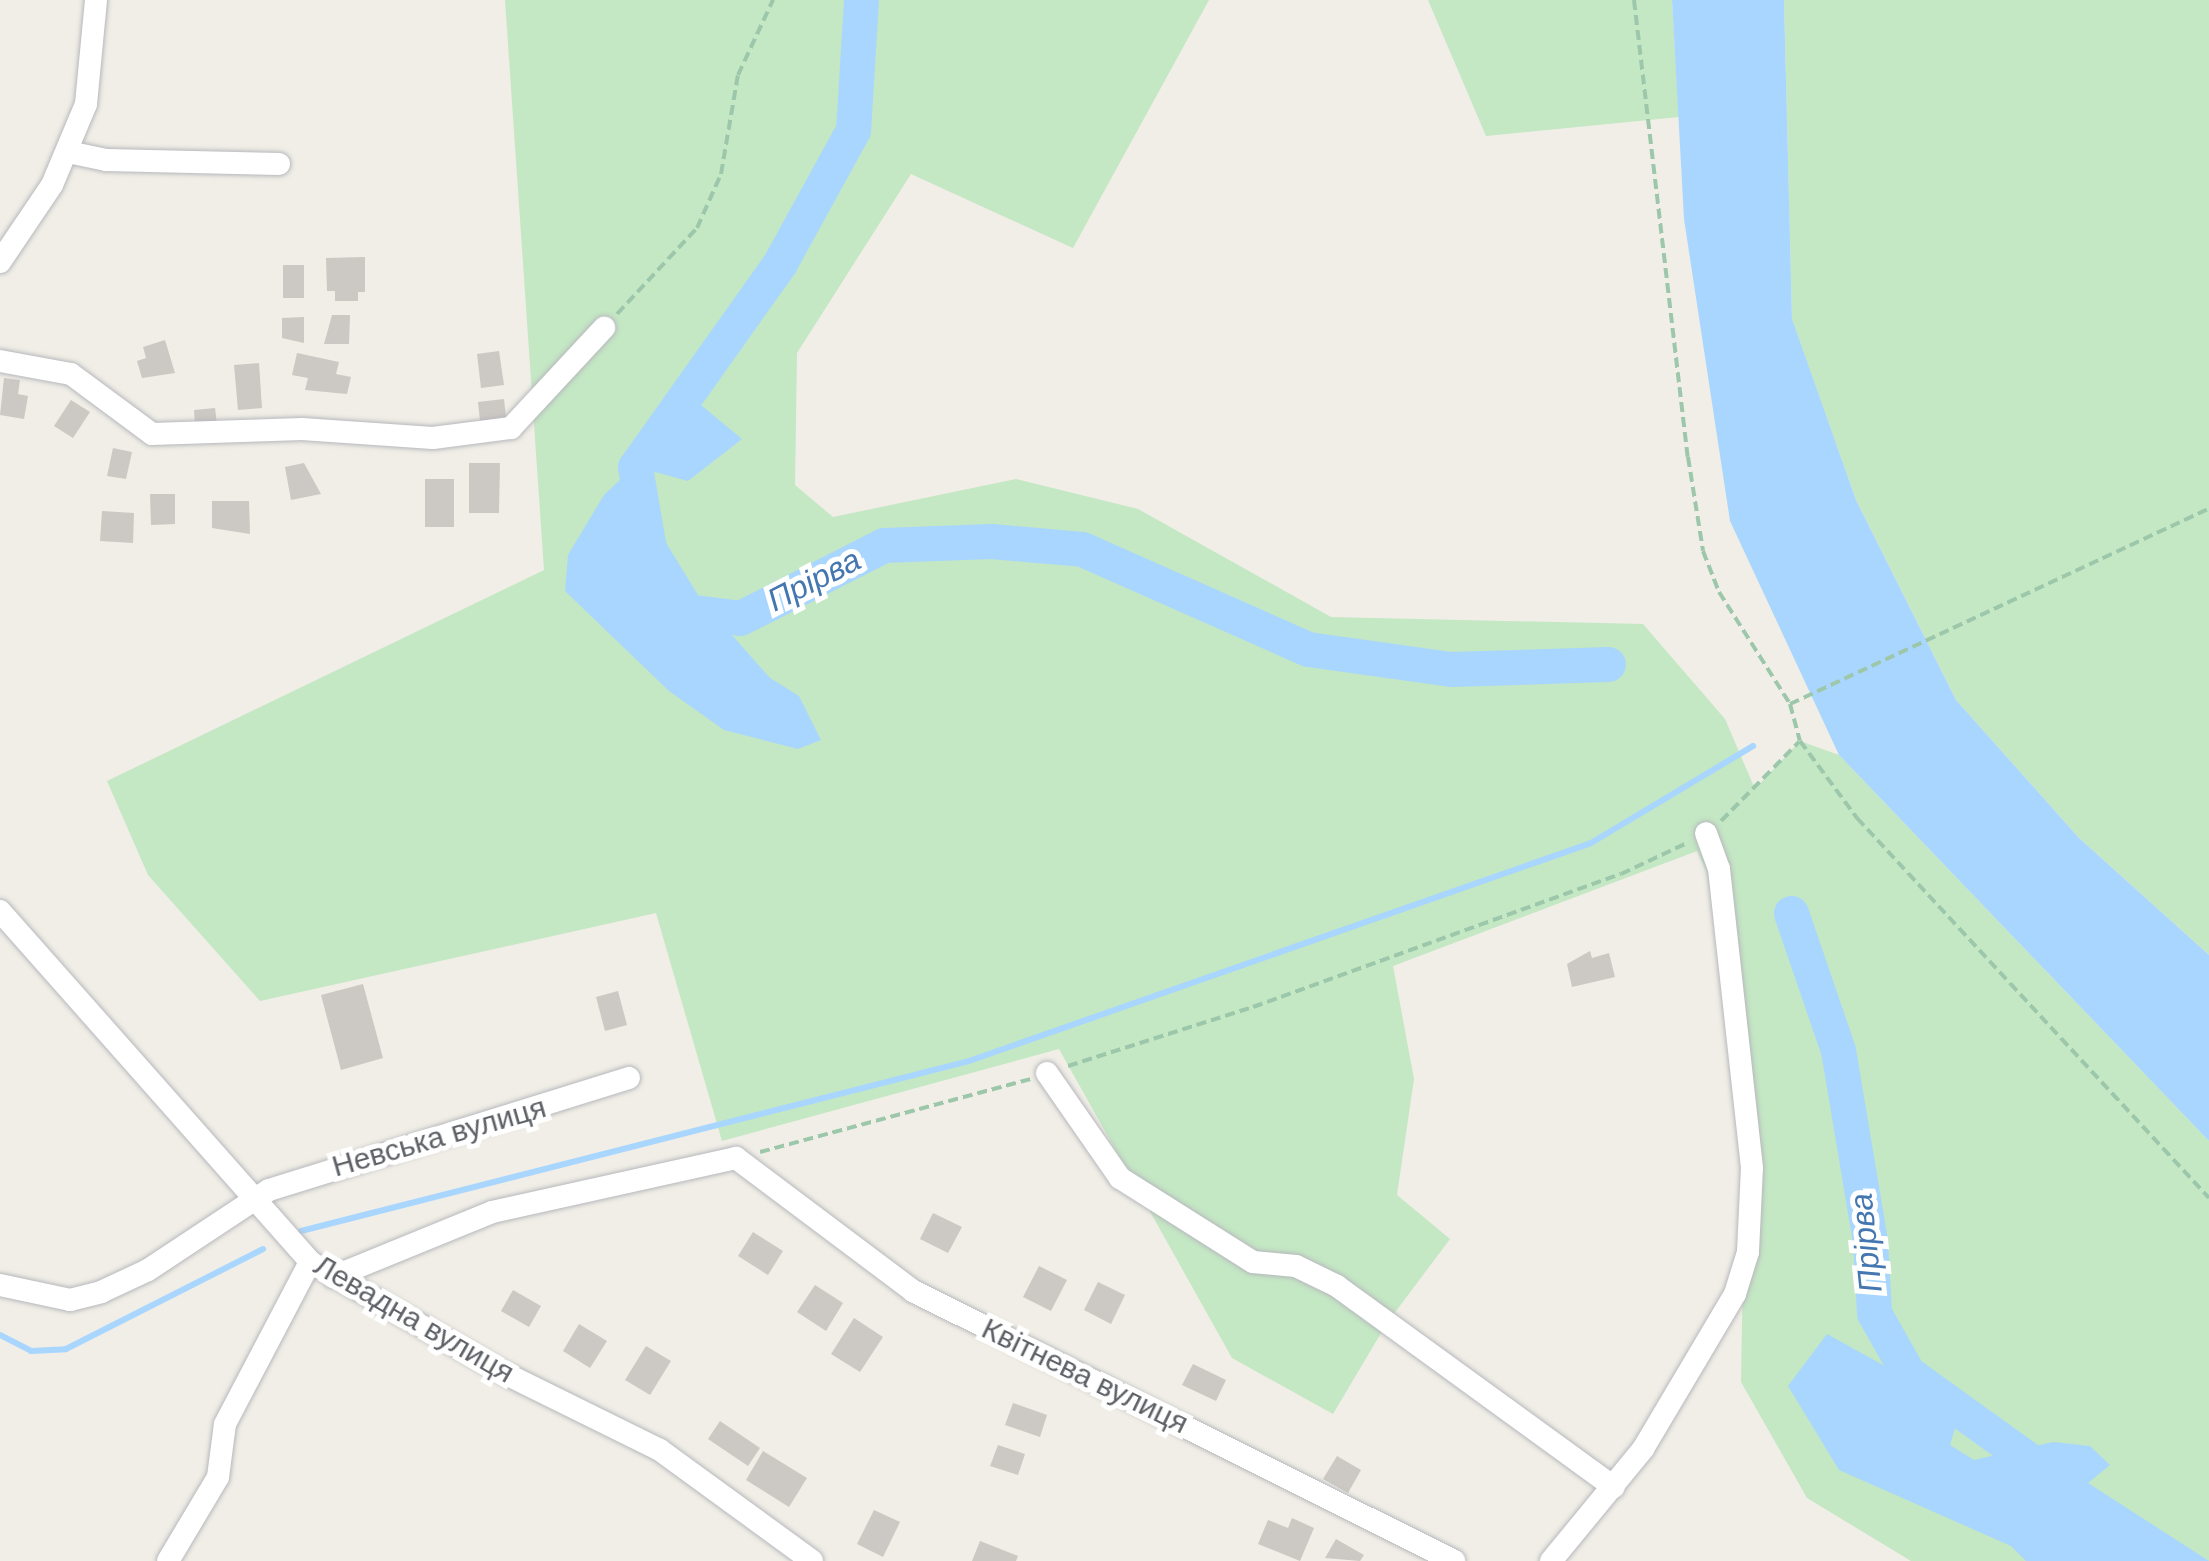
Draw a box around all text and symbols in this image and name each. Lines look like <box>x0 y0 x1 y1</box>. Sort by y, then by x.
water label: Прірва <box>761 540 867 620</box>
street label: Невська вулиця <box>328 1089 550 1185</box>
water label: Прірва <box>1842 1191 1890 1295</box>
street label: Левадна вулиця <box>308 1247 520 1391</box>
street label: Квітнева вулиця <box>976 1311 1194 1441</box>

